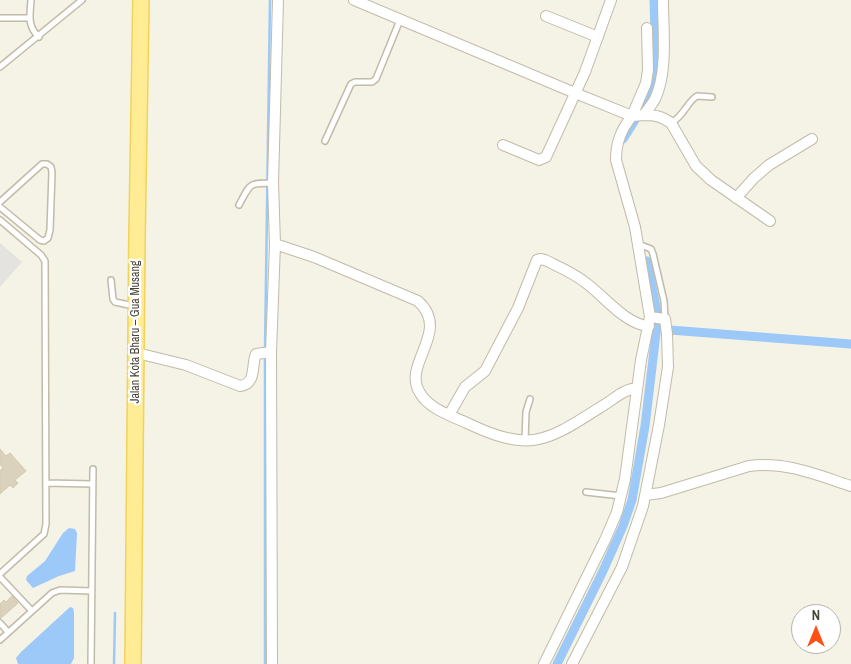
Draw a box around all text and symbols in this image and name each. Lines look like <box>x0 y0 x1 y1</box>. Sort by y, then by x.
street label: Jalan Kota Bharu – Gua Musang <box>129 261 143 403</box>
north arrow <box>791 604 841 654</box>
text: N <box>812 606 820 624</box>

